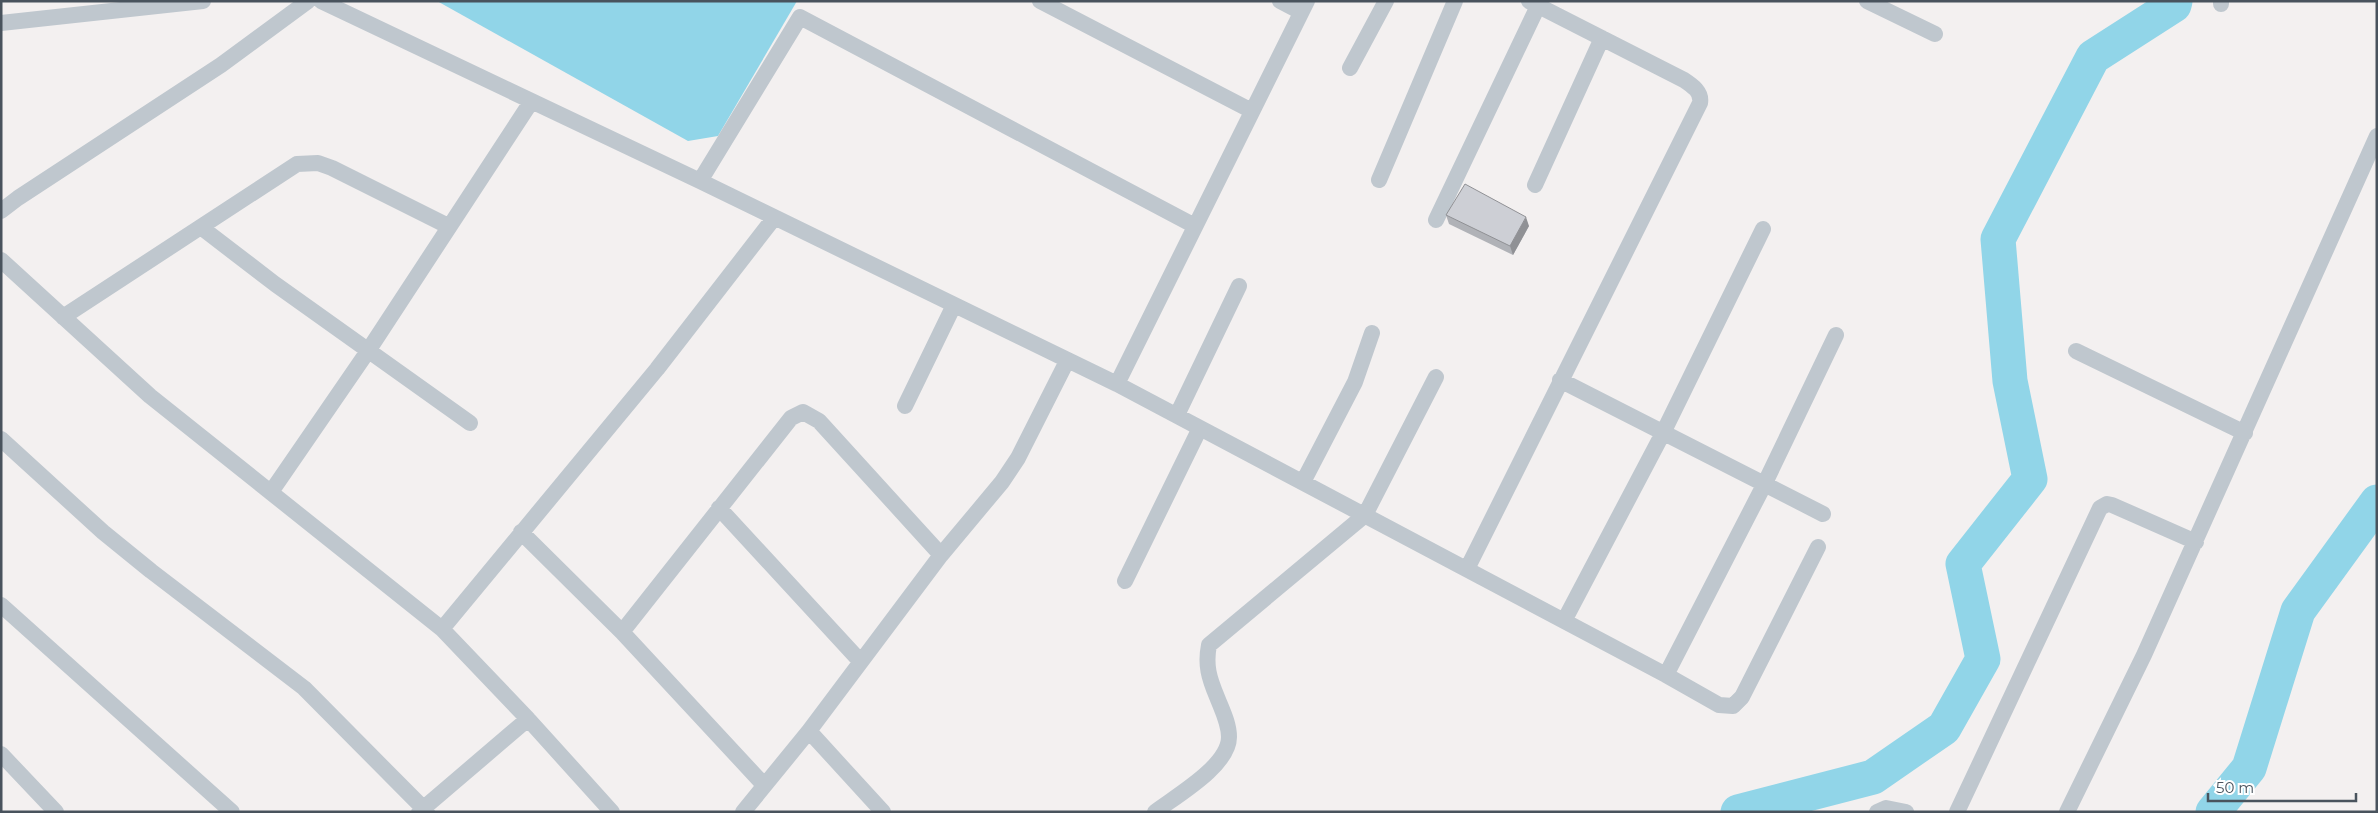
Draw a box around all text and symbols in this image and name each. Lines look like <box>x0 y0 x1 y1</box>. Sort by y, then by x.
scale bar <box>2208 770 2356 802</box>
text: 50 m <box>2216 778 2254 797</box>

